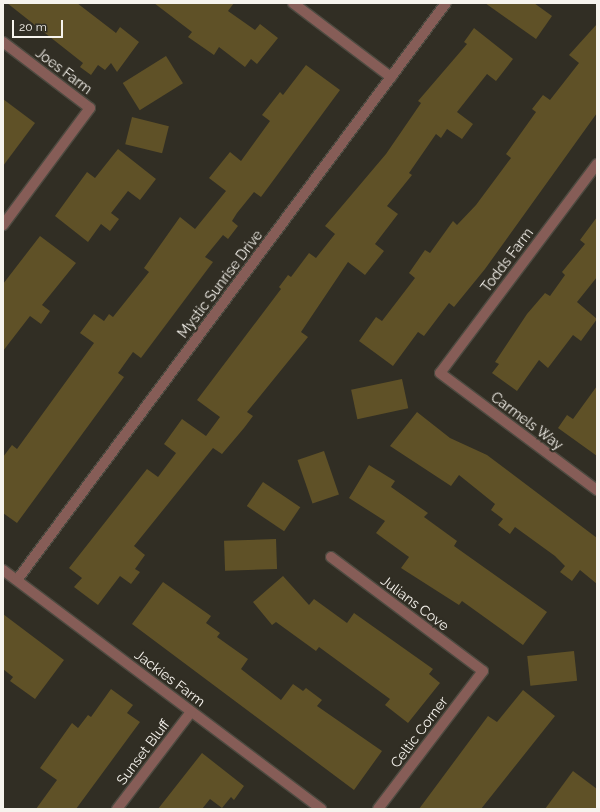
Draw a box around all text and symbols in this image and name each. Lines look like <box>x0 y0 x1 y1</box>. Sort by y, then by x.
scale bar <box>14 12 65 38</box>
text: 20 m <box>19 20 47 34</box>
street label: Joes Farm <box>32 44 96 98</box>
street label: Todds Farm <box>477 225 537 295</box>
street label: Mystic Sunrise Drive <box>174 227 266 341</box>
street label: Carmels Way <box>487 388 567 454</box>
street label: Julians Cove <box>378 572 452 634</box>
street label: Jackies Farm <box>132 646 208 710</box>
street label: Celtic Corner <box>387 693 451 771</box>
street label: Sunset Bluff <box>113 716 173 788</box>

